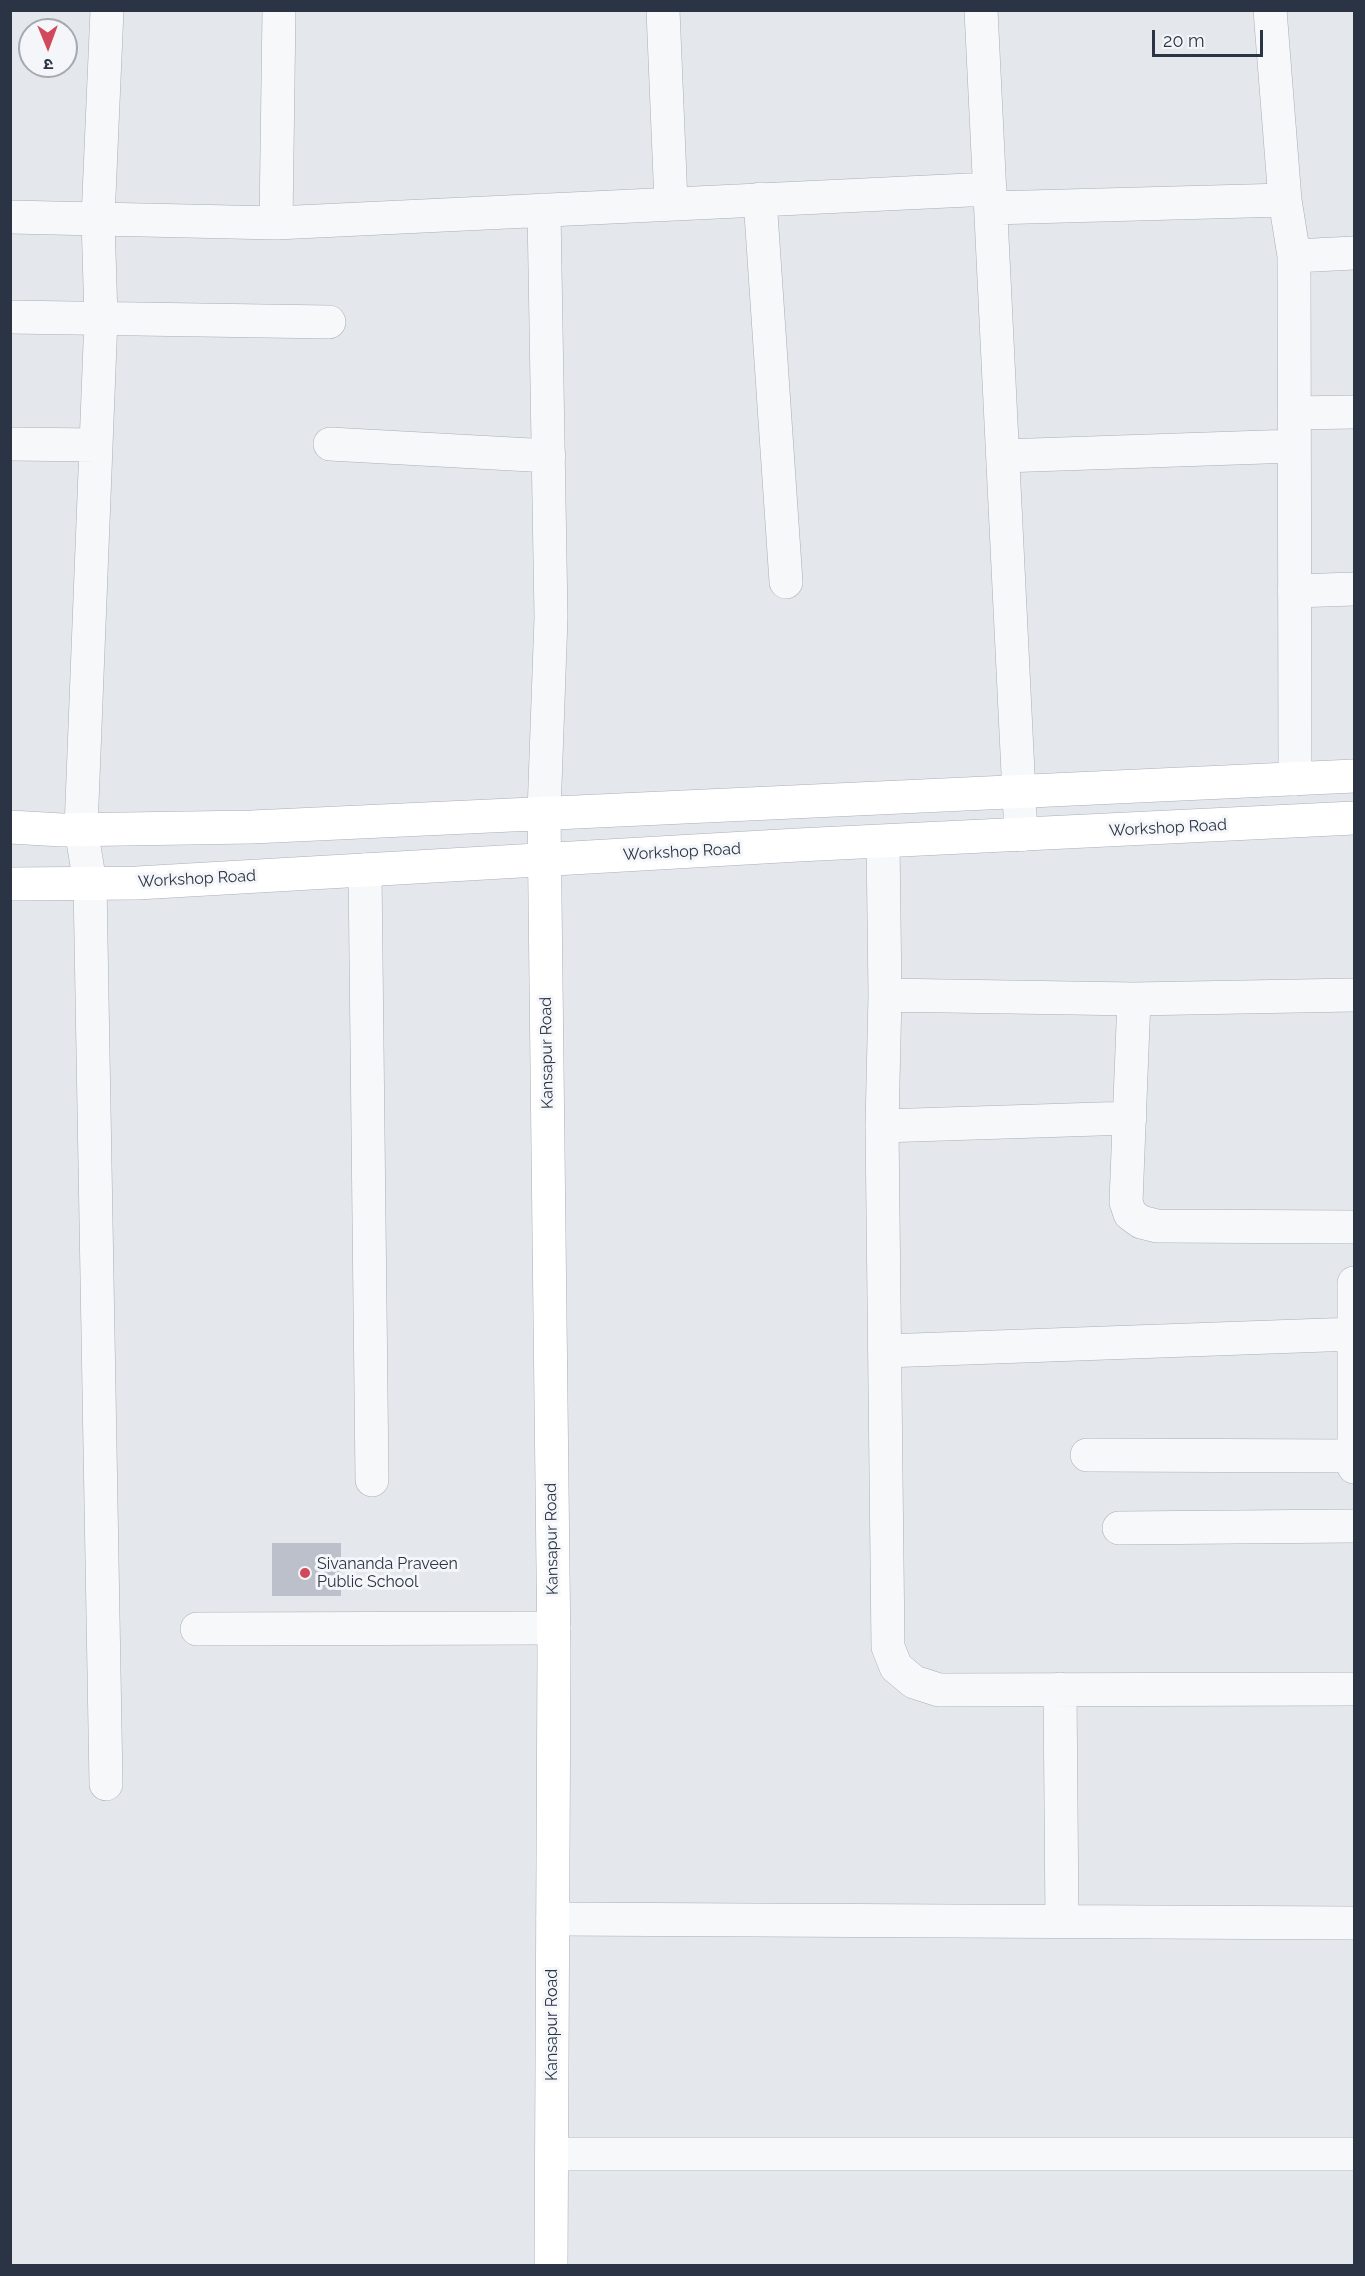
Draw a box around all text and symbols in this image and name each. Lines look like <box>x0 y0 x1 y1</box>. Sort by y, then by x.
north arrow <box>18 18 78 78</box>
scale bar <box>1155 18 1266 56</box>
text: 20 m <box>1163 30 1205 51</box>
text: उ <box>43 55 53 74</box>
street label: Workshop Road <box>1108 815 1228 841</box>
street label: Workshop Road <box>622 839 742 865</box>
street label: Workshop Road <box>137 866 257 892</box>
street label: Kansapur Road <box>536 997 558 1109</box>
street label: Kansapur Road <box>541 1483 563 1595</box>
place label: Sivananda Praveen Public School <box>317 1554 458 1592</box>
marker: Sivananda Praveen Public School <box>298 1566 312 1580</box>
street label: Kansapur Road <box>542 1969 562 2081</box>

